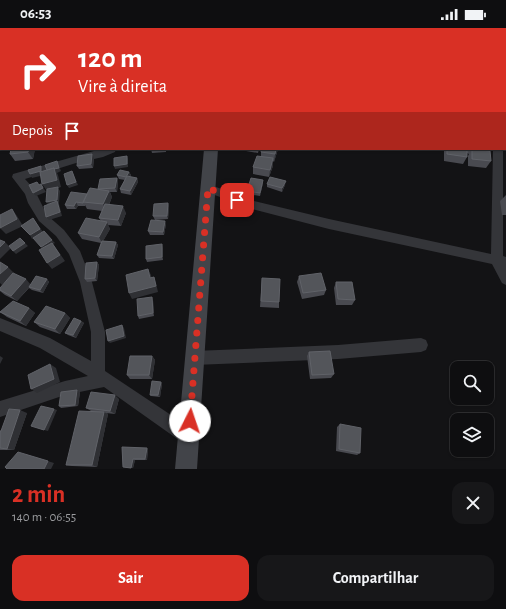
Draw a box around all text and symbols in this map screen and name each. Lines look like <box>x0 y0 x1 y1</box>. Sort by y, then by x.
text: 06:53 <box>20 6 51 21</box>
icon: right <box>12 44 64 96</box>
text: 120 m <box>78 45 143 73</box>
text: Vire à direita <box>78 78 167 96</box>
icon: arrive <box>61 120 83 142</box>
text: Depois <box>12 123 53 138</box>
pin <box>220 183 254 217</box>
icon: arrive <box>226 189 248 211</box>
map controls <box>450 361 494 457</box>
button: search <box>450 361 494 405</box>
position arrow <box>169 400 211 442</box>
button: layers <box>450 413 494 457</box>
button: close <box>452 482 494 524</box>
text: 2 min <box>12 483 65 507</box>
text: 140 m · 06:55 <box>12 511 76 524</box>
button: Sair <box>12 555 249 601</box>
button: Compartilhar <box>257 555 494 601</box>

